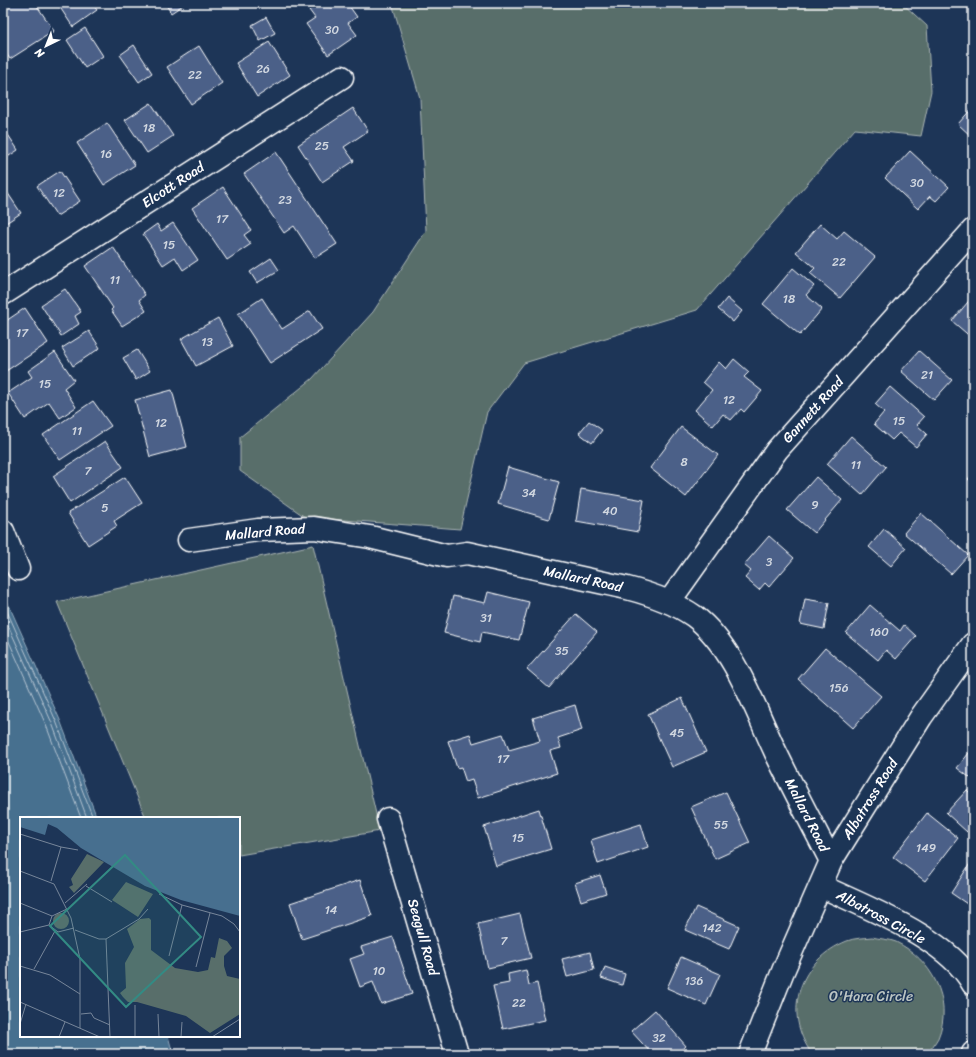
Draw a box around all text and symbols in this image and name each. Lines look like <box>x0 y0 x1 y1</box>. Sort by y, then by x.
house number: 30 <box>325 19 339 41</box>
north arrow <box>26 26 66 66</box>
text: N <box>30 43 50 63</box>
house number: 26 <box>256 58 270 80</box>
house number: 22 <box>188 64 202 86</box>
house number: 18 <box>143 117 155 139</box>
house number: 25 <box>315 135 329 157</box>
house number: 16 <box>100 143 112 165</box>
street label: Elcott Road <box>136 154 211 215</box>
house number: 30 <box>910 172 924 194</box>
house number: 12 <box>53 182 65 204</box>
house number: 23 <box>278 189 292 211</box>
house number: 17 <box>216 208 229 230</box>
house number: 15 <box>163 234 175 256</box>
house number: 22 <box>832 251 846 273</box>
house number: 11 <box>110 269 120 291</box>
house number: 18 <box>783 288 795 310</box>
house number: 17 <box>16 322 29 344</box>
house number: 13 <box>201 331 213 353</box>
house number: 21 <box>921 364 933 386</box>
street label: Gannett Road <box>776 370 851 449</box>
house number: 15 <box>39 373 51 395</box>
house number: 12 <box>723 389 735 411</box>
house number: 15 <box>893 410 905 432</box>
house number: 12 <box>155 412 167 434</box>
house number: 11 <box>72 420 82 442</box>
house number: 8 <box>680 451 688 473</box>
house number: 11 <box>851 454 861 476</box>
house number: 7 <box>85 460 93 482</box>
house number: 34 <box>522 482 537 504</box>
house number: 9 <box>811 494 819 516</box>
house number: 5 <box>101 497 109 519</box>
house number: 40 <box>602 500 618 522</box>
street label: Mallard Road <box>224 516 308 548</box>
house number: 3 <box>766 551 773 573</box>
street label: Mallard Road <box>541 558 626 600</box>
house number: 31 <box>480 607 492 629</box>
house number: 160 <box>869 621 889 643</box>
house number: 35 <box>555 640 569 662</box>
house number: 156 <box>829 677 849 699</box>
house number: 45 <box>670 722 684 744</box>
house number: 17 <box>497 748 510 770</box>
street label: Albatross Road <box>835 752 906 845</box>
street label: Mallard Road <box>778 774 837 858</box>
house number: 55 <box>714 814 728 836</box>
inset map <box>20 817 240 1037</box>
house number: 15 <box>512 827 524 849</box>
house number: 149 <box>916 837 936 859</box>
street label: Albatross Circle <box>831 882 930 951</box>
street label: Seagull Road <box>400 895 446 980</box>
house number: 14 <box>325 899 338 921</box>
house number: 142 <box>702 917 722 939</box>
house number: 7 <box>501 930 509 952</box>
house number: 10 <box>373 960 386 982</box>
house number: 136 <box>685 970 703 992</box>
park label: O'Hara Circle <box>829 984 913 1009</box>
house number: 22 <box>512 992 526 1014</box>
house number: 32 <box>652 1027 666 1049</box>

